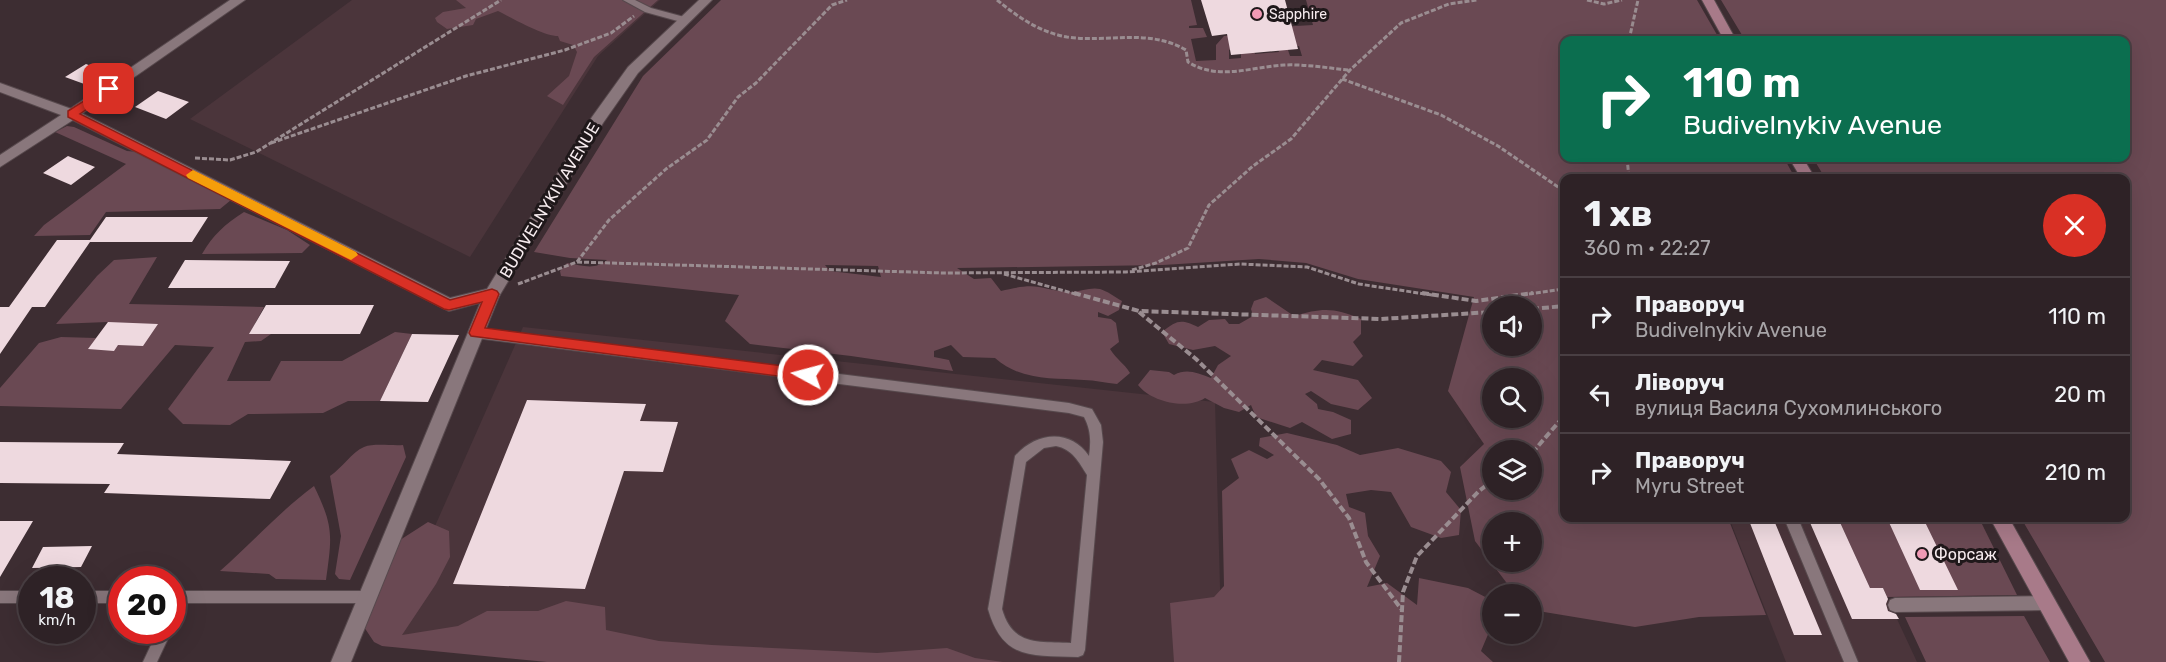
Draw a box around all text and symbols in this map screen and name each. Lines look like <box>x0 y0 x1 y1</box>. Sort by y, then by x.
place label: Sapphire <box>1269 6 1327 23</box>
marker: Sapphire <box>1250 7 1264 21</box>
text: 110 m <box>1683 58 1801 108</box>
icon: right <box>1584 60 1662 138</box>
pin <box>83 63 134 114</box>
icon: arrive <box>92 72 125 105</box>
text: Budivelnykiv Avenue <box>1683 109 1942 141</box>
street label: BUDIVELNYKIV AVENUE <box>496 119 603 281</box>
text: 1 хв <box>1584 192 1653 235</box>
button: close <box>2043 194 2106 257</box>
text: 360 m · 22:27 <box>1584 236 1710 260</box>
text: Праворуч <box>1635 291 1745 318</box>
map controls <box>1482 296 1542 644</box>
button: sound <box>1482 296 1542 356</box>
icon: right <box>1584 300 1617 333</box>
text: 110 m <box>2048 303 2106 330</box>
text: Budivelnykiv Avenue <box>1635 318 1827 342</box>
position arrow <box>776 343 840 407</box>
button: search <box>1482 368 1542 428</box>
text: Ліворуч <box>1635 369 1725 396</box>
icon: left <box>1584 378 1617 411</box>
text: 20 m <box>2054 381 2106 408</box>
text: вулиця Василя Сухомлинського <box>1635 396 1942 420</box>
button: layers <box>1482 440 1542 500</box>
text: Праворуч <box>1635 447 1745 474</box>
icon: right <box>1584 456 1617 489</box>
text: 210 m <box>2045 459 2106 486</box>
text: Myru Street <box>1635 474 1744 498</box>
button: + <box>1482 512 1542 572</box>
place label: Форсаж <box>1934 545 1997 564</box>
marker: Форсаж <box>1915 547 1929 561</box>
speed limit sign: 20 <box>108 566 186 644</box>
text: 18 <box>39 580 75 616</box>
button: − <box>1482 584 1542 644</box>
text: km/h <box>38 611 76 629</box>

